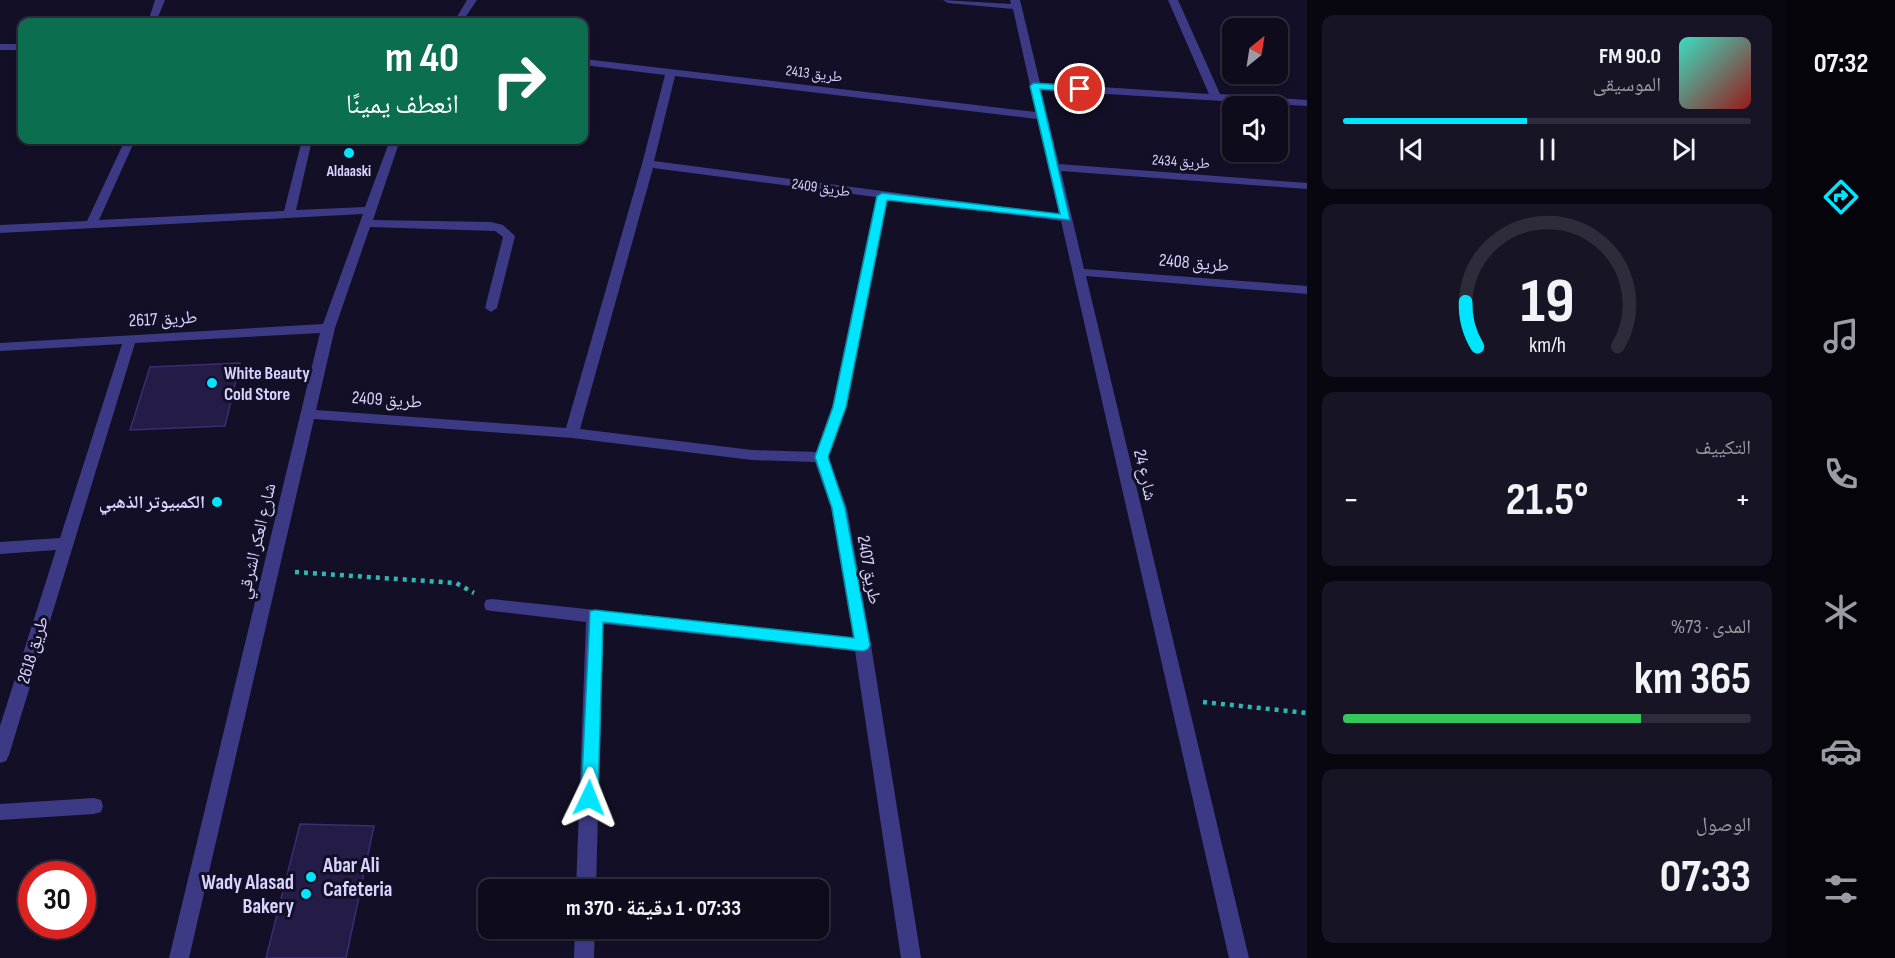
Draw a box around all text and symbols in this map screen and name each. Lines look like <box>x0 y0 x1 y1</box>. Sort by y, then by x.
north arrow <box>1222 18 1288 84</box>
map controls <box>1222 18 1288 162</box>
text: 40 m <box>385 33 459 84</box>
icon: right <box>480 42 558 120</box>
text: 90.0 FM <box>1599 43 1661 70</box>
text: 07:32 <box>1814 48 1868 80</box>
street label: طريق 2413 <box>785 61 844 87</box>
pin <box>1054 63 1105 114</box>
icon: arrive <box>1063 72 1096 105</box>
text: الموسيقى <box>1593 73 1661 97</box>
text: انعطف يمينًا <box>346 89 459 121</box>
button: sound <box>1222 96 1288 162</box>
icon: previous <box>1395 133 1428 166</box>
icon: pause <box>1531 133 1564 166</box>
icon: next <box>1667 133 1700 166</box>
marker: Aldaaski <box>342 146 356 160</box>
street label: طريق 2434 <box>1151 150 1211 174</box>
place label: Aldaaski <box>326 162 371 181</box>
street label: طريق 2409 <box>791 174 852 202</box>
icon: directions <box>1820 176 1862 218</box>
street label: طريق 2408 <box>1158 249 1230 277</box>
text: 19 <box>1520 266 1574 341</box>
street label: طريق 2617 <box>128 307 198 331</box>
icon: music <box>1820 315 1862 357</box>
text: km/h <box>1528 334 1566 359</box>
place label: White Beauty Cold Store <box>224 363 310 405</box>
marker: White Beauty Cold Store <box>205 376 219 390</box>
street label: طريق 2409 <box>351 387 423 413</box>
text: التكييف <box>1695 436 1751 460</box>
street label: شارع 24 <box>1129 447 1161 503</box>
icon: phone <box>1820 453 1862 495</box>
text: 21.5° <box>1506 473 1588 528</box>
text: − <box>1343 480 1359 520</box>
text: + <box>1735 480 1751 520</box>
street label: شارع العكر الشرقي <box>233 481 284 602</box>
place label: الكمبيوتر الذهبي <box>99 492 205 516</box>
marker: الكمبيوتر الذهبي <box>210 495 224 509</box>
street label: طريق 2407 <box>853 534 885 606</box>
icon: climate <box>1820 591 1862 633</box>
street label: طريق 2618 <box>13 614 53 686</box>
text: المدى · 73% <box>1671 615 1751 639</box>
text: 365 km <box>1634 652 1751 707</box>
icon: car <box>1820 730 1862 772</box>
position arrow <box>557 766 621 830</box>
text: الوصول <box>1696 813 1751 837</box>
text: 07:33 <box>1660 850 1751 905</box>
place label: Abar Ali Cafeteria <box>322 853 392 902</box>
speed limit sign: 30 <box>18 861 96 939</box>
icon: filters <box>1820 868 1862 910</box>
place label: Wady Alasad Bakery <box>201 870 294 919</box>
marker: Abar Ali Cafeteria <box>304 870 318 884</box>
marker: Wady Alasad Bakery <box>299 887 313 901</box>
text: 07:33 · 1 دقيقة · 370 m <box>566 895 741 922</box>

